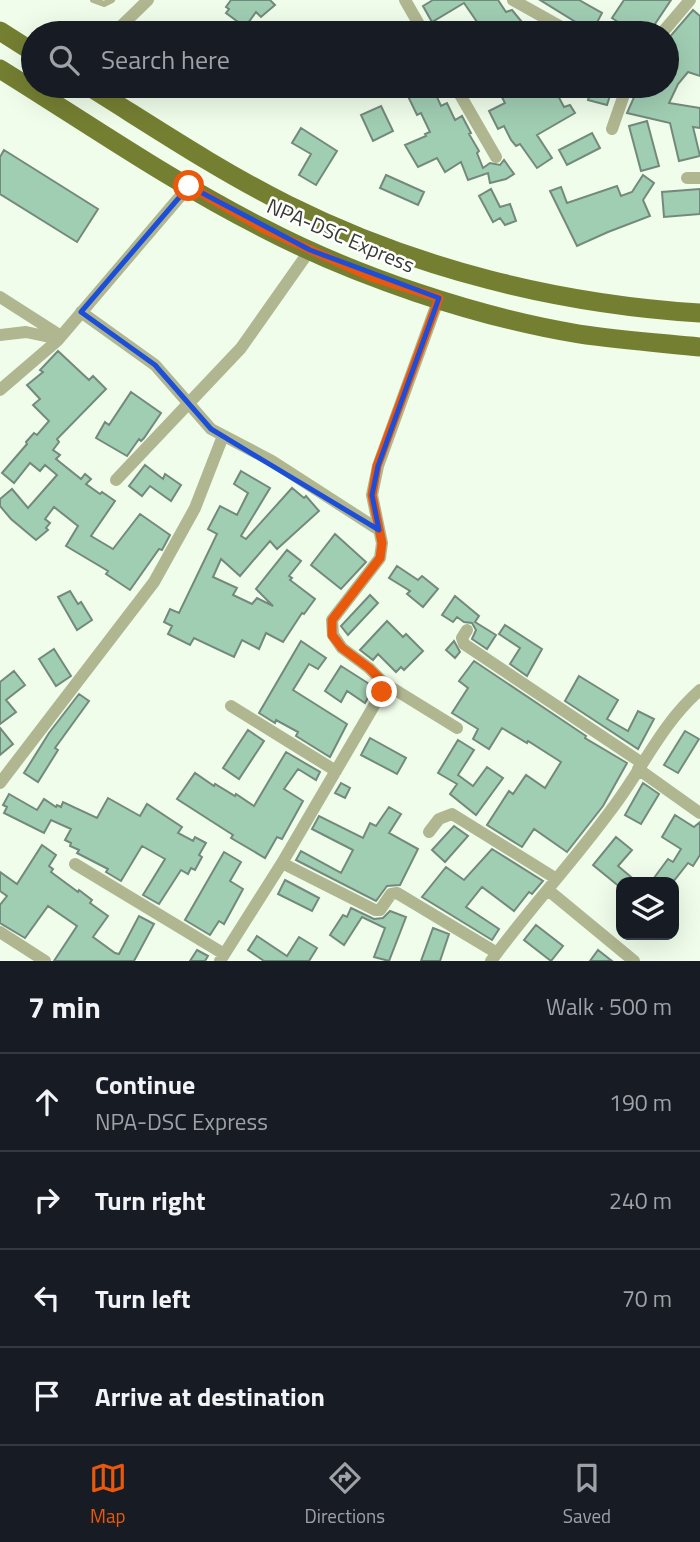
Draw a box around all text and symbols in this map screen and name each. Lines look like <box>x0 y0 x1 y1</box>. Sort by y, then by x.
search box <box>21 21 679 98</box>
text: Search here <box>101 40 230 79</box>
icon: search <box>45 41 83 79</box>
route start <box>173 170 204 201</box>
street label: NPA-DSC Express <box>262 189 420 281</box>
route end <box>366 676 397 707</box>
map controls <box>616 877 679 940</box>
button: layers <box>616 877 679 940</box>
text: 7 min <box>28 984 101 1030</box>
text: Walk · 500 m <box>546 989 672 1024</box>
text: Continue <box>95 1065 195 1104</box>
icon: ahead <box>28 1083 66 1121</box>
text: 190 m <box>609 1085 672 1120</box>
text: NPA-DSC Express <box>95 1104 268 1139</box>
icon: right <box>28 1181 66 1219</box>
text: Turn right <box>95 1181 206 1220</box>
text: 240 m <box>609 1183 672 1218</box>
icon: left <box>28 1279 66 1317</box>
text: Turn left <box>95 1279 190 1318</box>
text: 70 m <box>622 1281 672 1316</box>
icon: arrive <box>28 1377 66 1415</box>
text: Arrive at destination <box>95 1377 325 1416</box>
tab: Map <box>89 1459 127 1530</box>
tab: Directions <box>305 1459 385 1530</box>
tab: Saved <box>563 1459 611 1530</box>

